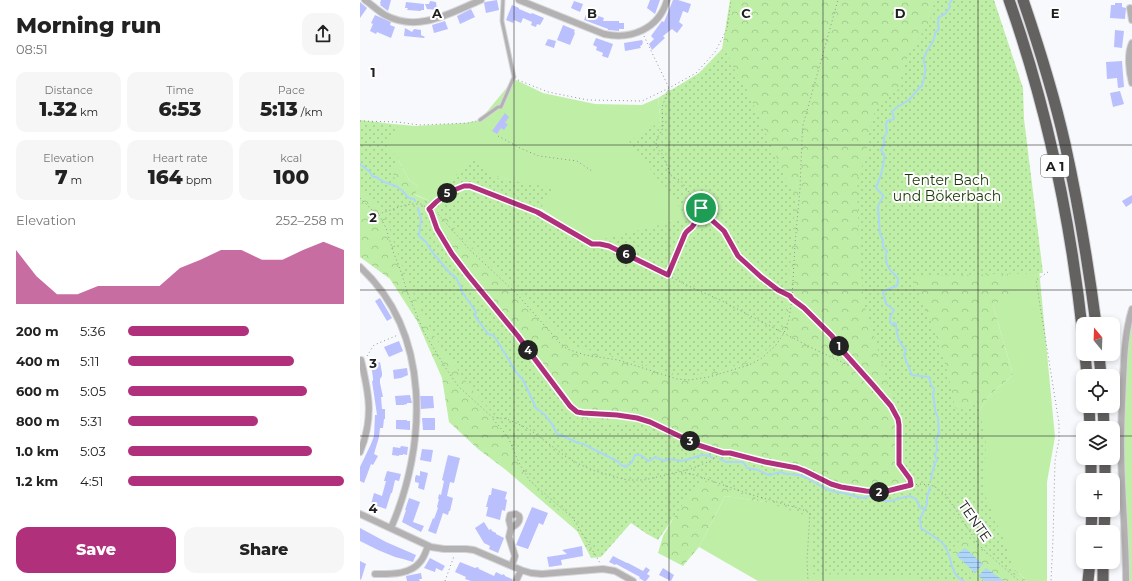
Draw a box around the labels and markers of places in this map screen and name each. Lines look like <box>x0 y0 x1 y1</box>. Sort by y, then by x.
pin: 5 <box>437 183 457 203</box>
pin <box>684 191 718 225</box>
pin: 6 <box>616 244 636 264</box>
pin: 1 <box>829 336 849 356</box>
pin: 4 <box>518 340 538 360</box>
pin: 3 <box>680 431 700 451</box>
pin: 2 <box>869 482 889 502</box>

